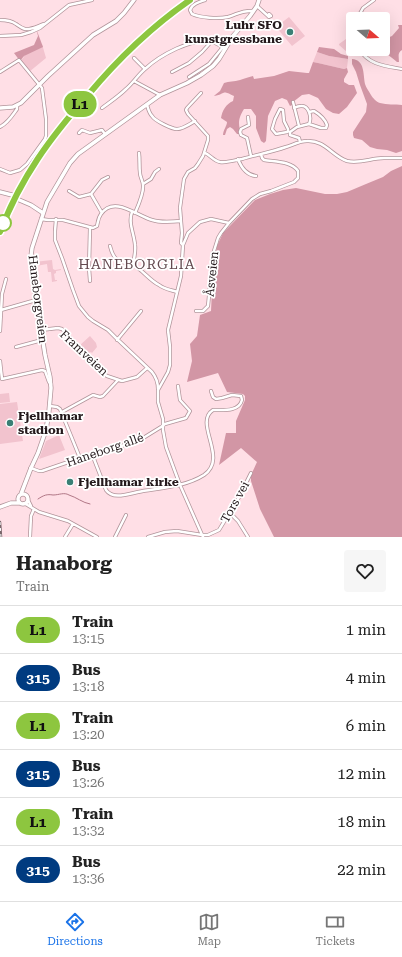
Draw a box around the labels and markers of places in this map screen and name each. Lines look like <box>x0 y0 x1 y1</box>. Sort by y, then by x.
place label: Luhr SFO kunstgressbane <box>185 18 282 46</box>
marker: Luhr SFO kunstgressbane <box>285 27 295 37</box>
unlabelled marker <box>0 214 12 232</box>
place label: Fjellhamar stadion <box>18 409 84 437</box>
marker: Fjellhamar stadion <box>5 418 15 428</box>
place label: Fjellhamar kirke <box>78 475 179 489</box>
marker: Fjellhamar kirke <box>65 477 75 487</box>

